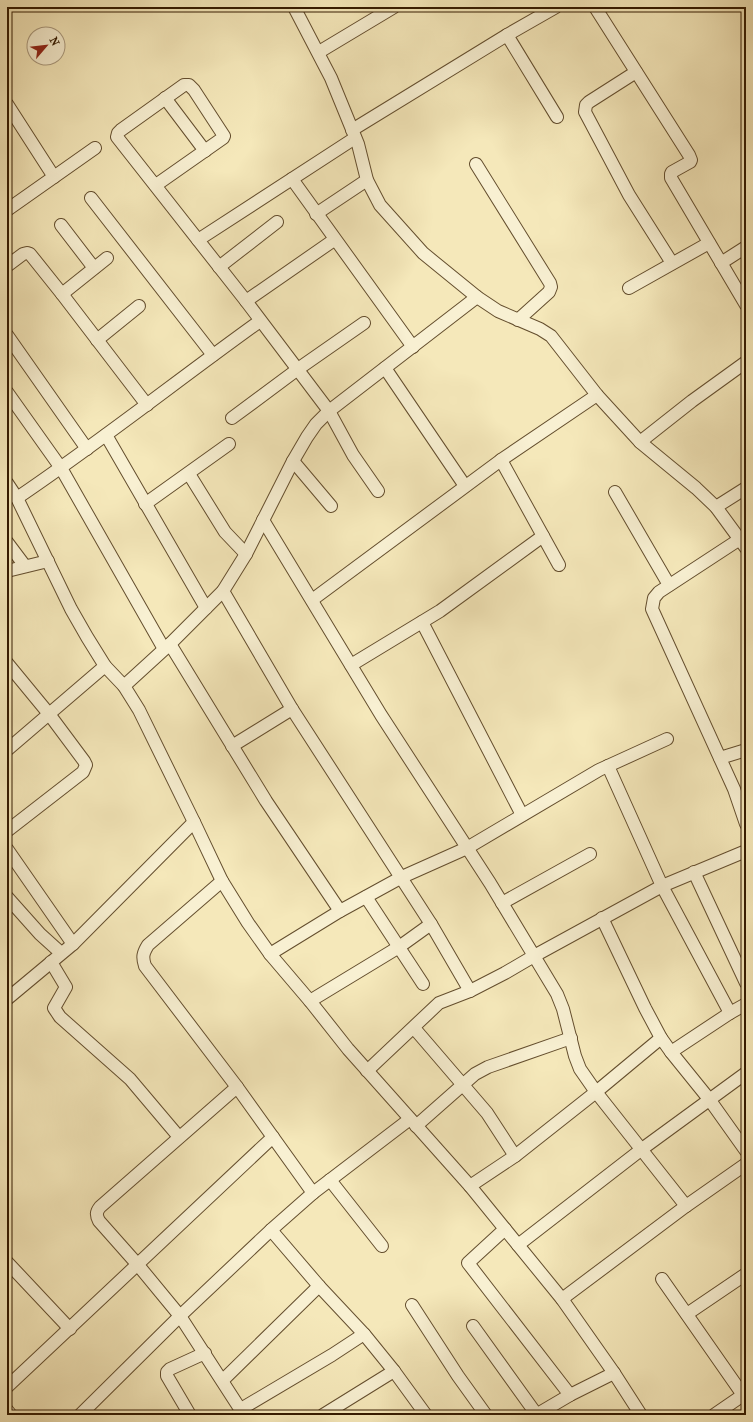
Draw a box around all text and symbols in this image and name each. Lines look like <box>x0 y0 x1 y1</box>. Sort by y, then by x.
north arrow <box>26 26 66 66</box>
text: N <box>47 35 62 49</box>

